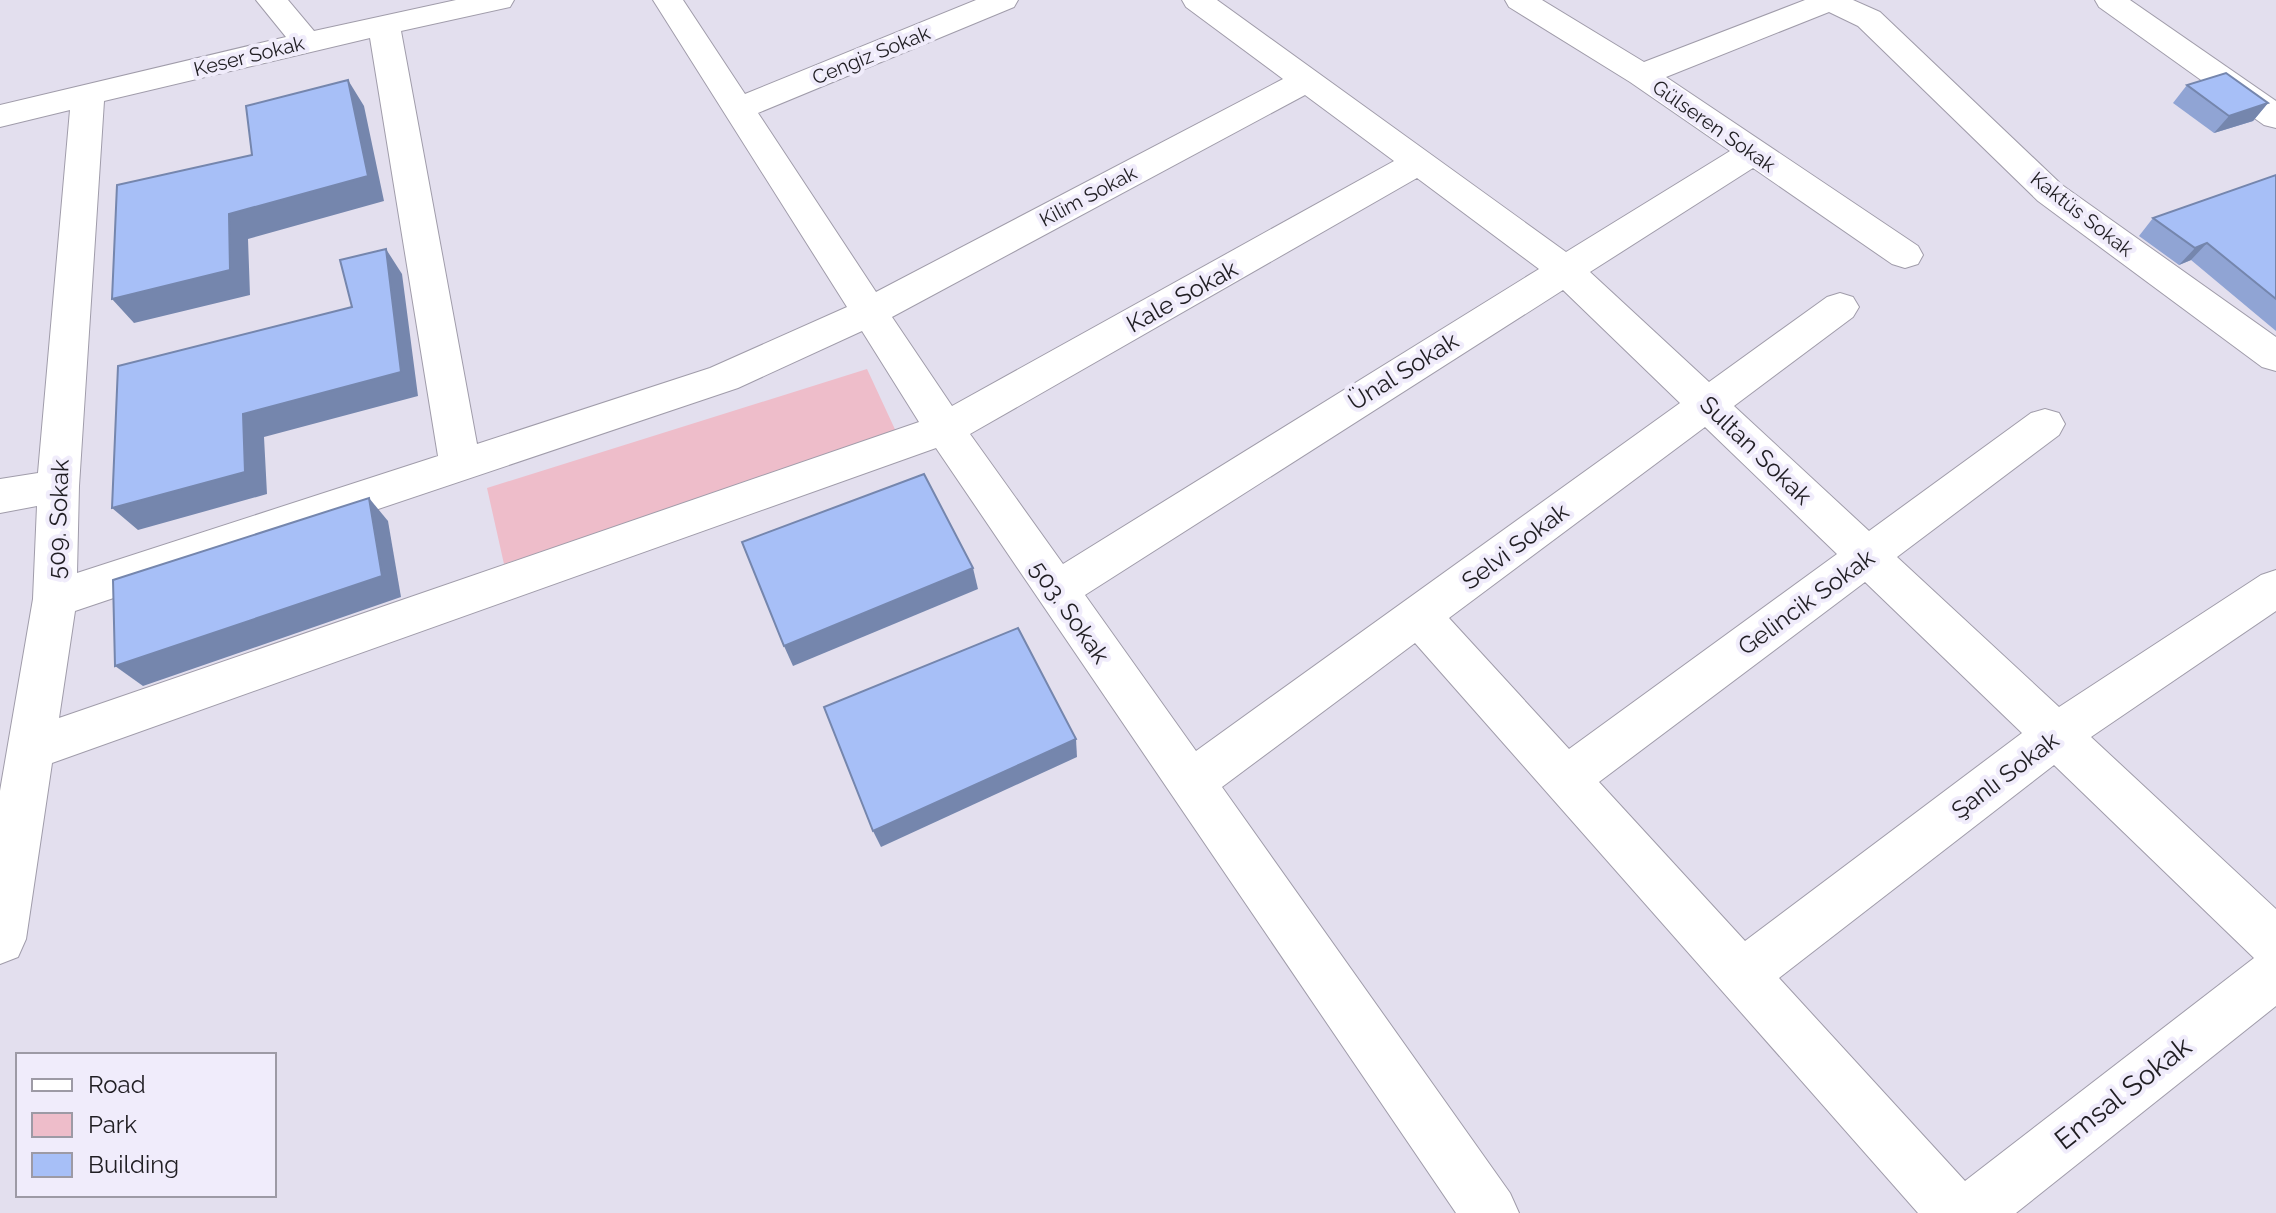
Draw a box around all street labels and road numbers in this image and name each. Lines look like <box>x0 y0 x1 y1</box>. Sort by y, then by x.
street label: Cengiz Sokak <box>809 20 934 90</box>
street label: Keser Sokak <box>191 31 307 81</box>
street label: Gülseren Sokak <box>1648 75 1780 177</box>
street label: Kilim Sokak <box>1035 160 1141 232</box>
street label: Kaktüs Sokak <box>2026 166 2138 262</box>
street label: Kale Sokak <box>1121 253 1243 338</box>
street label: Ünal Sokak <box>1343 326 1464 416</box>
street label: Sultan Sokak <box>1694 390 1818 511</box>
street label: 509. Sokak <box>41 458 75 579</box>
street label: Selvi Sokak <box>1456 496 1574 596</box>
street label: Gelincik Sokak <box>1732 543 1880 661</box>
street label: 503. Sokak <box>1024 555 1116 669</box>
street label: Şanlı Sokak <box>1946 725 2065 825</box>
street label: Emsal Sokak <box>2048 1029 2198 1156</box>

